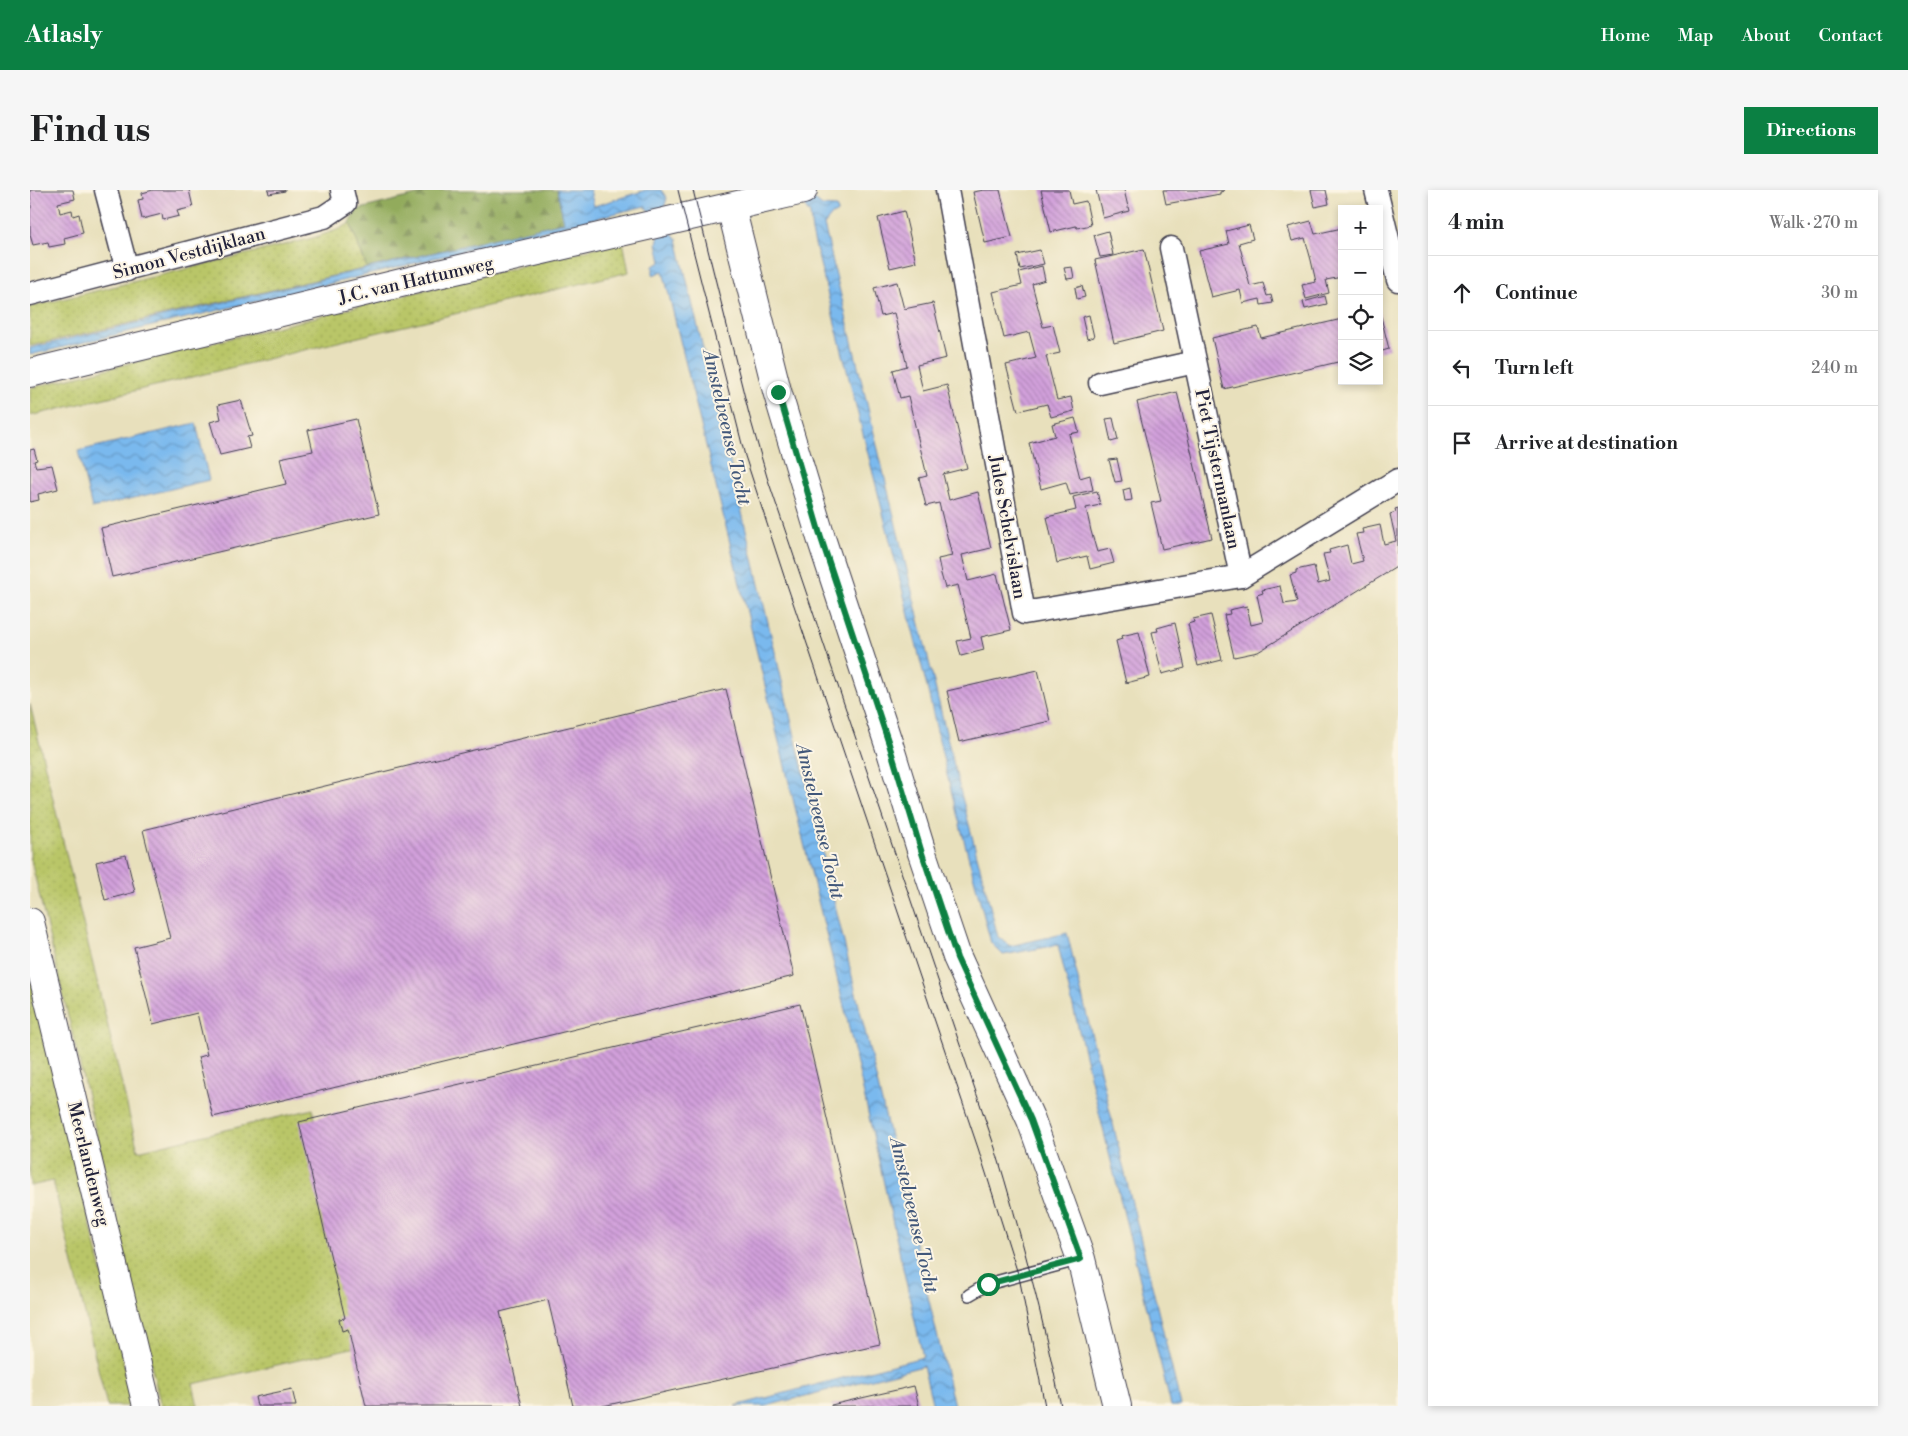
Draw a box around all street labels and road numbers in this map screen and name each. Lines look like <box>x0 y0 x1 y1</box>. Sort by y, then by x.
street label: Simon Vestdijklaan <box>110 222 268 285</box>
street label: J.C. van Hattumweg <box>335 251 496 310</box>
street label: Piet Tijstermanlaan <box>1189 387 1246 551</box>
street label: Jules Schelvislaan <box>983 452 1032 601</box>
street label: Meerlandenweg <box>62 1099 115 1229</box>

